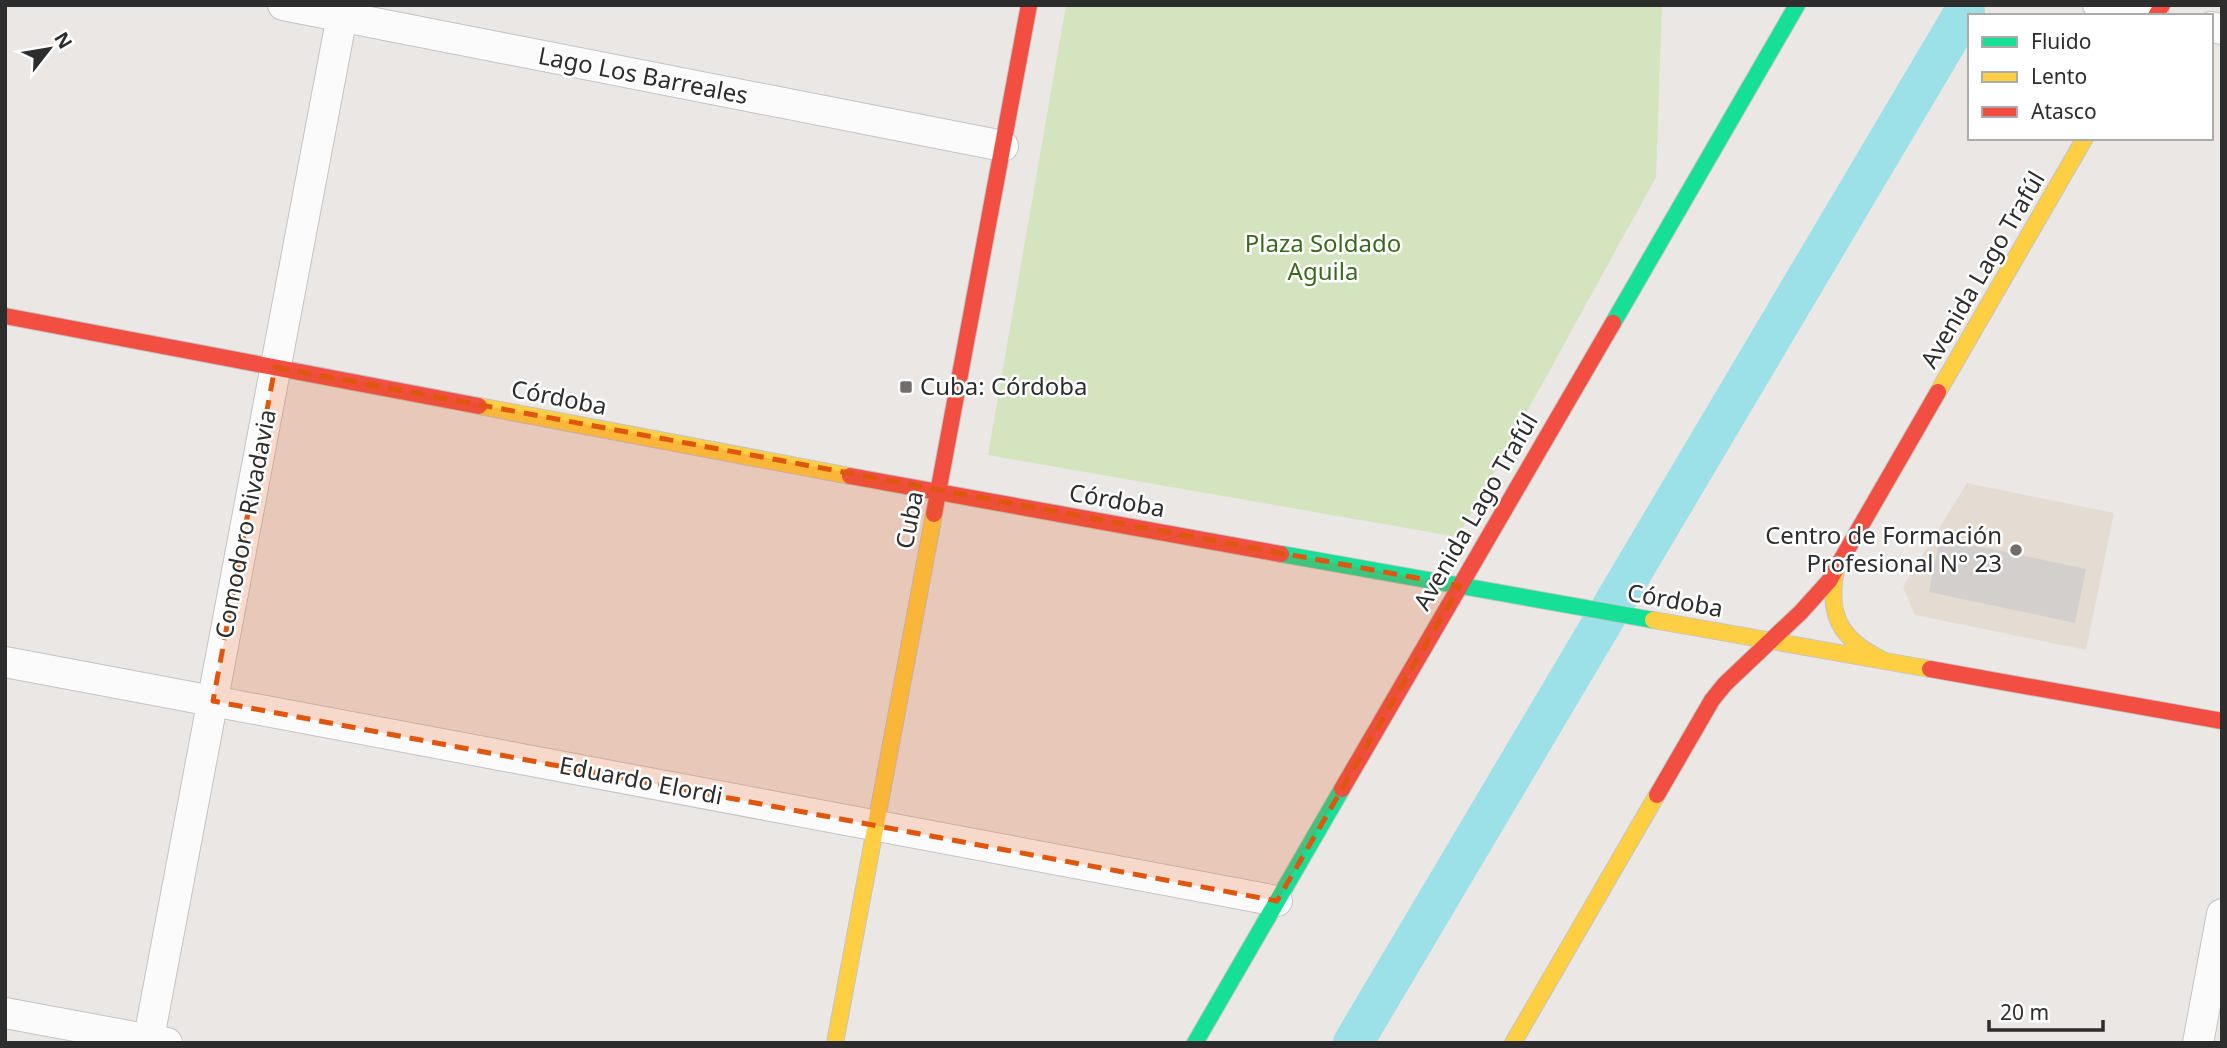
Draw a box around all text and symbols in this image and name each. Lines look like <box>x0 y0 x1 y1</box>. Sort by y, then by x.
north arrow <box>14 14 84 84</box>
legend <box>1968 14 2213 140</box>
text: N <box>48 27 79 54</box>
text: Fluido <box>2031 27 2091 55</box>
street label: Lago Los Barreales <box>536 38 751 111</box>
text: Lento <box>2031 62 2087 90</box>
text: Atasco <box>2031 97 2097 125</box>
street label: Avenida Lago Trafúl <box>1912 165 2052 374</box>
park label: Plaza Soldado Aguila <box>1245 226 1401 287</box>
place label: Cuba: Córdoba <box>920 369 1088 402</box>
street label: Córdoba <box>509 371 610 422</box>
marker: Cuba: Córdoba <box>898 379 914 395</box>
street label: Comodoro Rivadavia <box>206 406 283 641</box>
street label: Avenida Lago Trafúl <box>1405 407 1545 616</box>
street label: Córdoba <box>1067 475 1168 524</box>
street label: Cuba <box>887 488 930 551</box>
place label: Centro de Formación Profesional N° 23 <box>1765 518 2002 579</box>
marker: Centro de Formación Profesional N° 23 <box>2008 542 2024 558</box>
street label: Córdoba <box>1625 575 1726 624</box>
street label: Eduardo Elordi <box>557 748 726 812</box>
scale bar <box>1989 988 2103 1032</box>
text: 20 m <box>2000 998 2049 1026</box>

